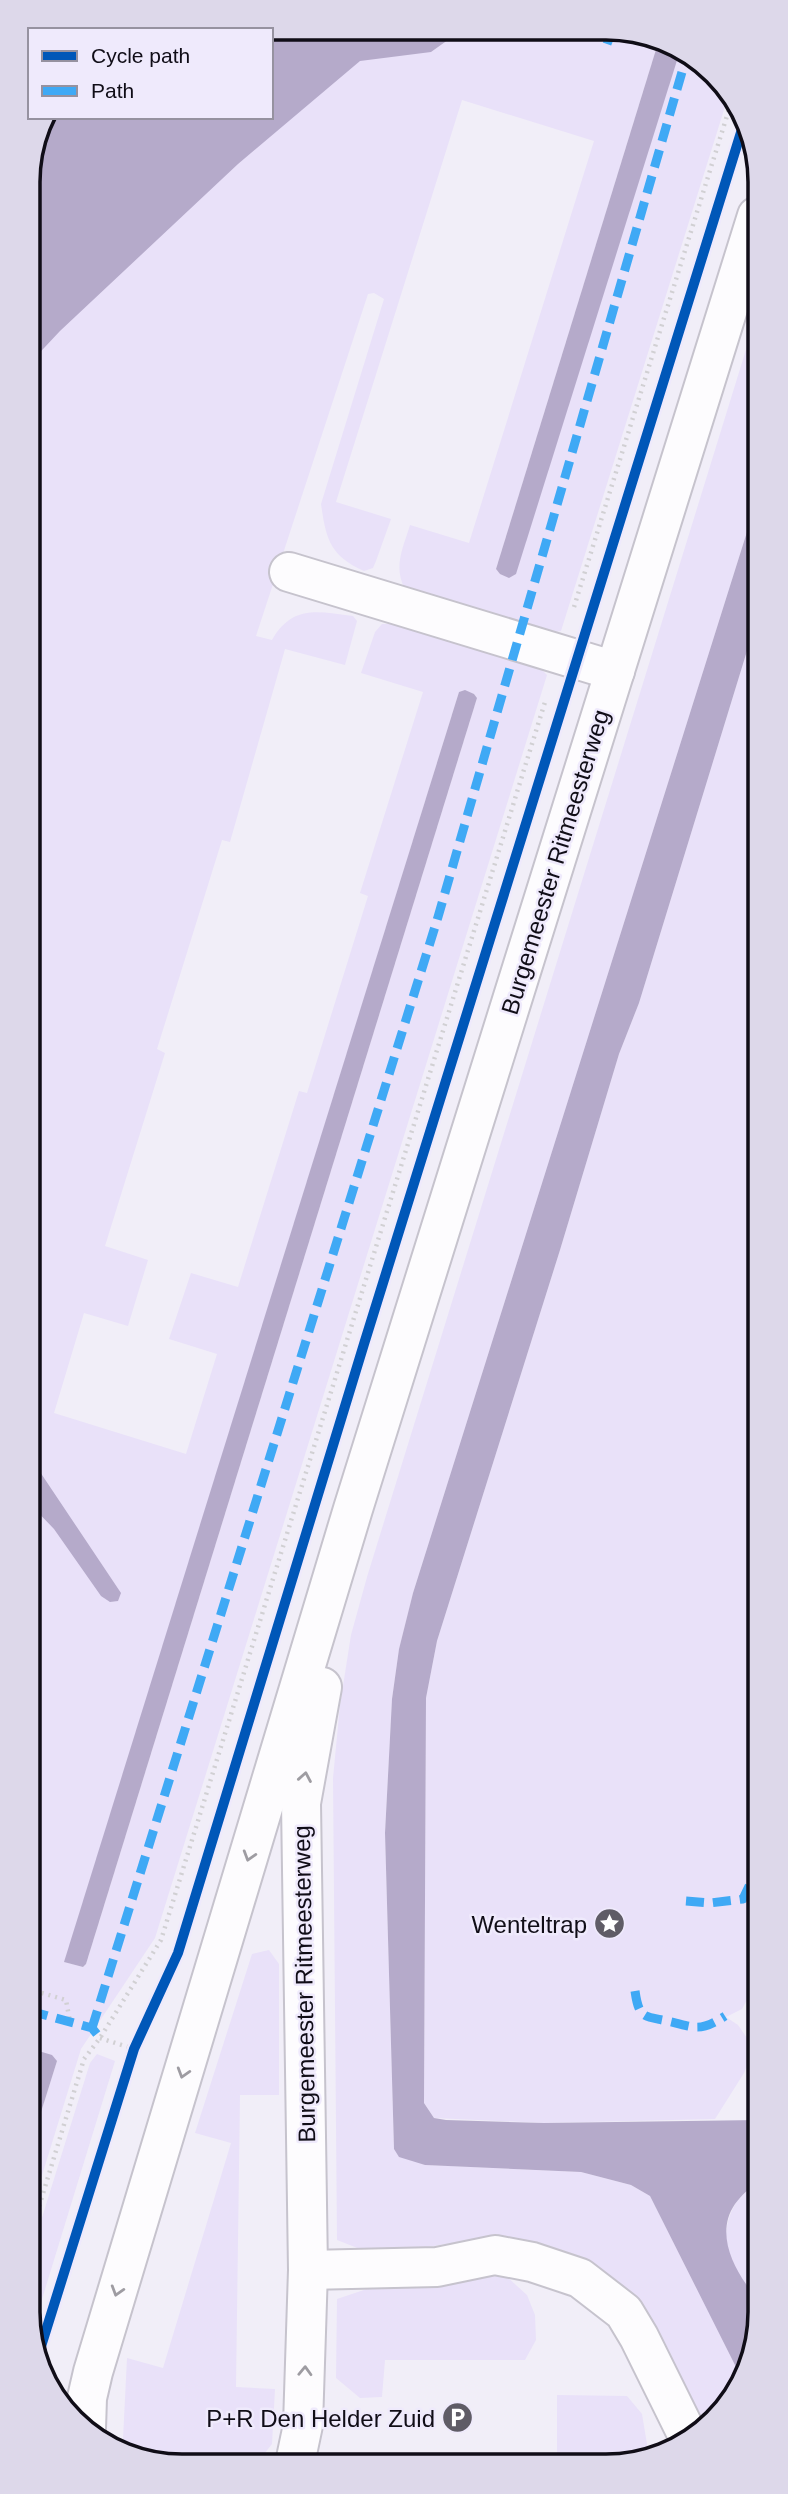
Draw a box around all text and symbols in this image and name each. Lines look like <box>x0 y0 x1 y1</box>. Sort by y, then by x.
legend <box>28 28 273 119</box>
text: Cycle path <box>91 44 190 67</box>
text: Path <box>91 79 134 102</box>
street label: Burgemeester Ritmeesterweg <box>496 706 614 1018</box>
one-way arrow <box>297 1771 312 1783</box>
street label: Burgemeester Ritmeesterweg <box>288 1825 320 2143</box>
one-way arrow <box>242 1849 257 1861</box>
place icon: Wenteltrap <box>593 1907 627 1941</box>
place label: Wenteltrap <box>471 1911 587 1938</box>
one-way arrow <box>176 2067 191 2079</box>
one-way arrow <box>111 2285 126 2297</box>
one-way arrow <box>297 2365 313 2376</box>
parking icon: P+R Den Helder Zuid <box>441 2401 475 2435</box>
place label: P+R Den Helder Zuid <box>206 2405 435 2432</box>

